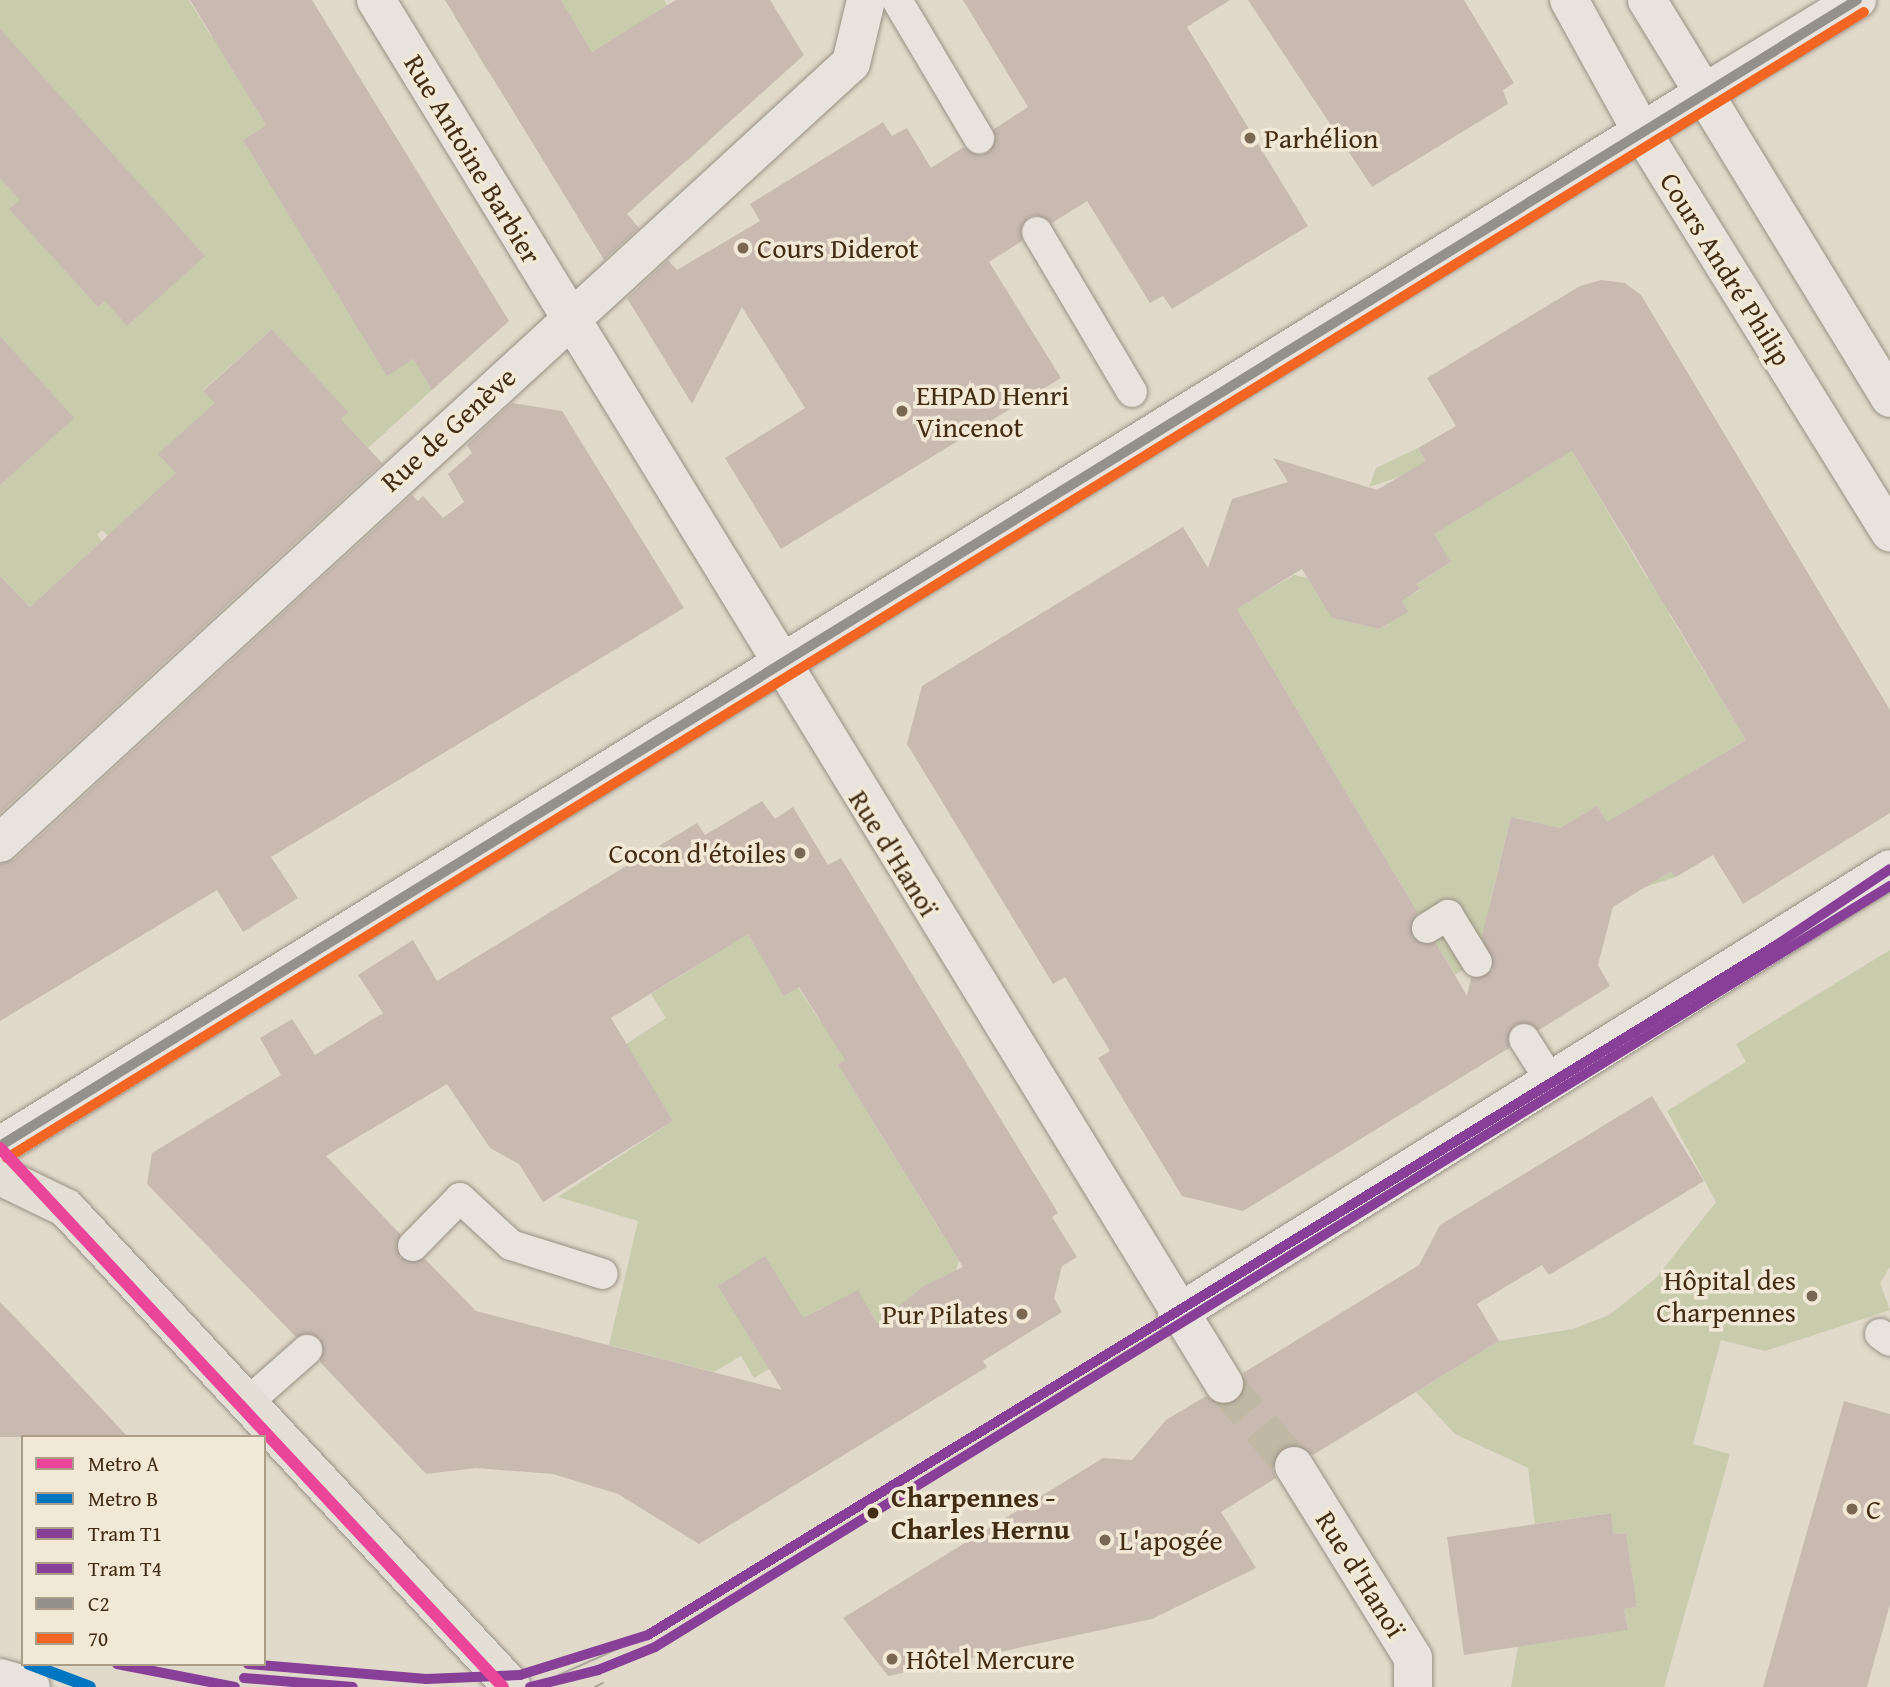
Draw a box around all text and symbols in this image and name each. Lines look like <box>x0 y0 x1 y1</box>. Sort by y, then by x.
street label: Rue Antoine Barbier <box>397 48 549 270</box>
place label: Parhélion <box>1264 121 1378 155</box>
marker: Parhélion <box>1242 130 1258 146</box>
street label: Cours André Philip <box>1653 166 1799 372</box>
place label: Cours Diderot <box>757 231 919 265</box>
marker: Cours Diderot <box>735 240 751 256</box>
street label: Rue de Genève <box>374 360 522 498</box>
place label: EHPAD Henri Vincenot <box>916 378 1069 444</box>
marker: EHPAD Henri Vincenot <box>894 403 910 419</box>
street label: Rue d'Hanoï <box>842 784 946 922</box>
place label: Cocon d'étoiles <box>608 836 786 870</box>
marker: Cocon d'étoiles <box>792 845 808 861</box>
place label: Hôpital des Charpennes <box>1656 1263 1796 1329</box>
marker: Hôpital des Charpennes <box>1802 1286 1822 1306</box>
place label: Pur Pilates <box>882 1297 1008 1331</box>
marker: Pur Pilates <box>1014 1306 1030 1322</box>
legend <box>21 1435 266 1666</box>
text: Metro A <box>88 1448 159 1479</box>
place label: Charpennes - Charles Hernu <box>891 1480 1070 1546</box>
text: Metro B <box>88 1483 158 1514</box>
place label: C <box>1866 1492 1881 1526</box>
marker: Charpennes - Charles Hernu <box>861 1501 885 1525</box>
marker: C <box>1844 1501 1860 1517</box>
street label: Rue d'Hanoï <box>1309 1505 1413 1643</box>
text: Tram T1 <box>88 1518 162 1549</box>
place label: L'apogée <box>1119 1523 1223 1557</box>
marker: L'apogée <box>1097 1532 1113 1548</box>
text: Tram T4 <box>88 1553 162 1584</box>
text: C2 <box>88 1588 110 1619</box>
text: 70 <box>88 1623 108 1654</box>
place label: Hôtel Mercure <box>906 1642 1075 1676</box>
marker: Hôtel Mercure <box>884 1651 900 1667</box>

